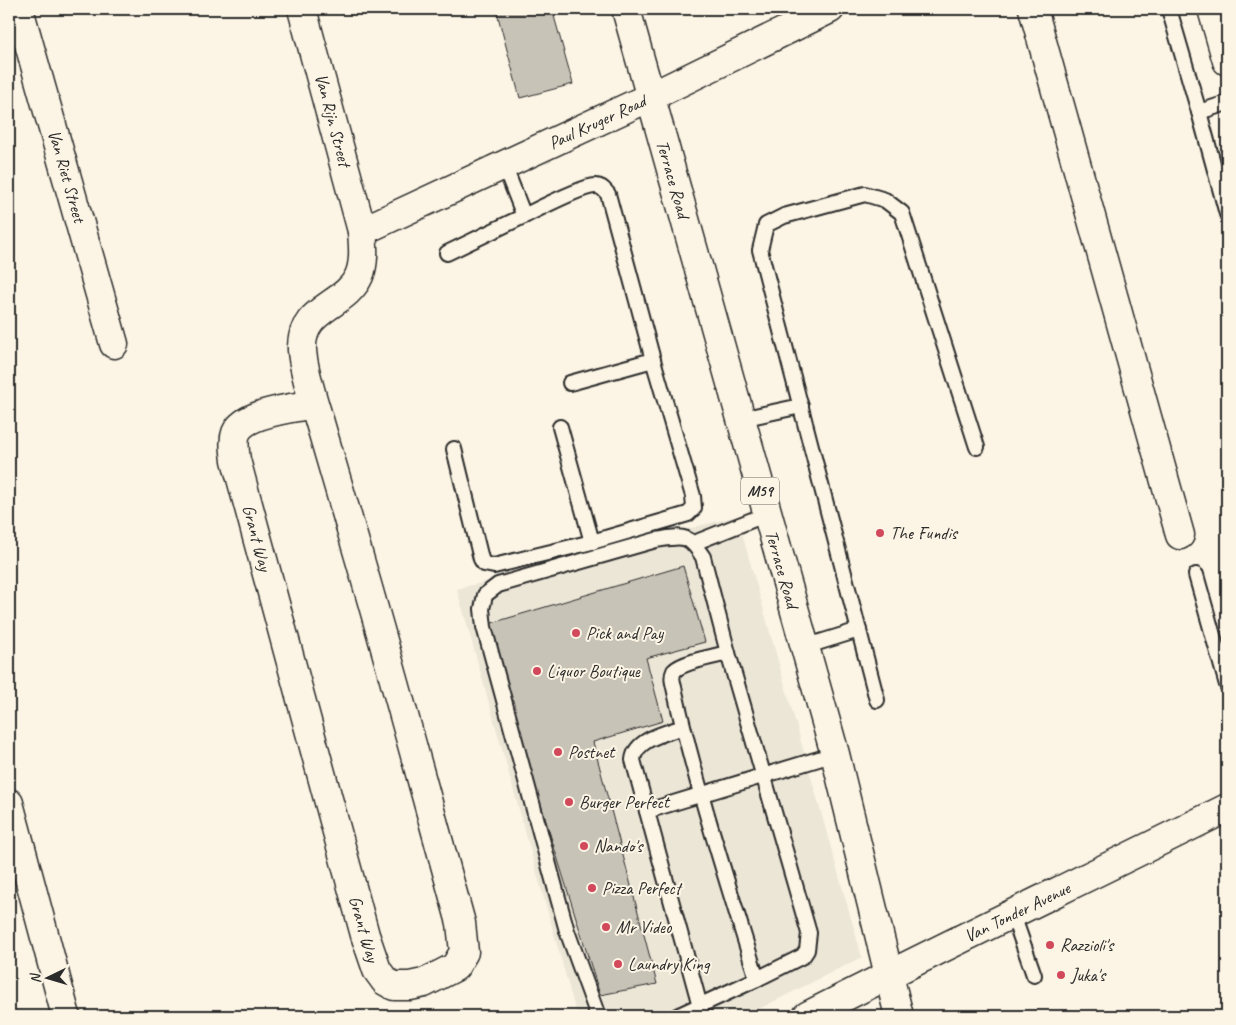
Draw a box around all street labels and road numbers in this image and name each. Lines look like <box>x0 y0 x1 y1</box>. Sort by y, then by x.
street label: Van Rijn Street <box>310 71 357 172</box>
street label: Paul Kruger Road <box>545 89 652 154</box>
street label: Van Riet Street <box>43 127 91 227</box>
street label: Terrace Road <box>651 138 695 223</box>
road number: M59 <box>741 478 779 504</box>
street label: Grant Way <box>238 502 277 575</box>
street label: Terrace Road <box>760 528 804 613</box>
street label: Van Tonder Avenue <box>961 876 1074 947</box>
street label: Grant Way <box>344 893 384 966</box>

